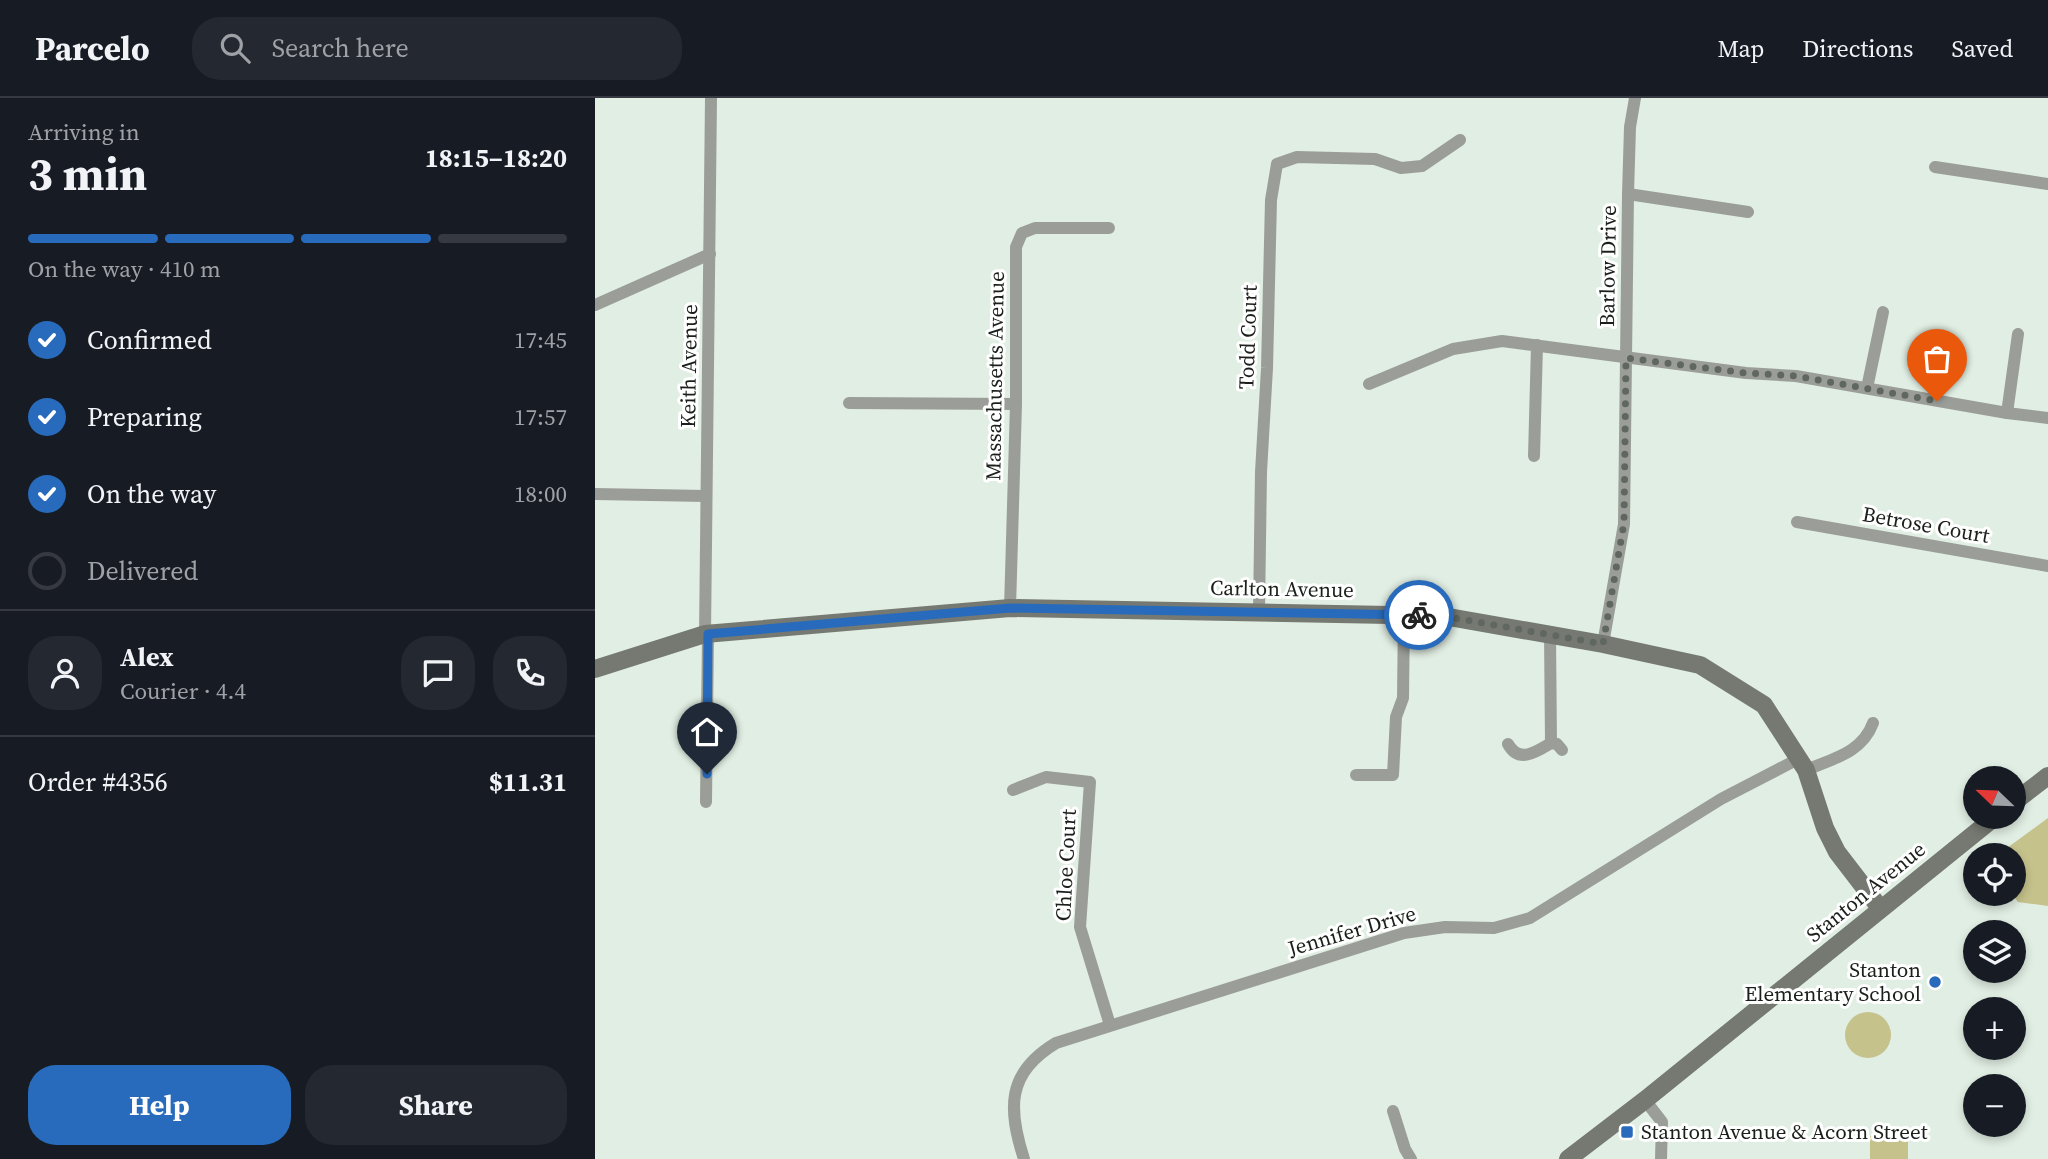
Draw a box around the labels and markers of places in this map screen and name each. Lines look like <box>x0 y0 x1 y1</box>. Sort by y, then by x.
pin <box>1907 329 1967 401</box>
pin <box>677 702 737 774</box>
place label: Stanton Elementary School <box>1744 955 1921 1008</box>
marker: Stanton Elementary School <box>1927 974 1943 990</box>
place label: Stanton Avenue & Acorn Street <box>1641 1117 1928 1146</box>
marker: Stanton Avenue & Acorn Street <box>1619 1124 1635 1140</box>

